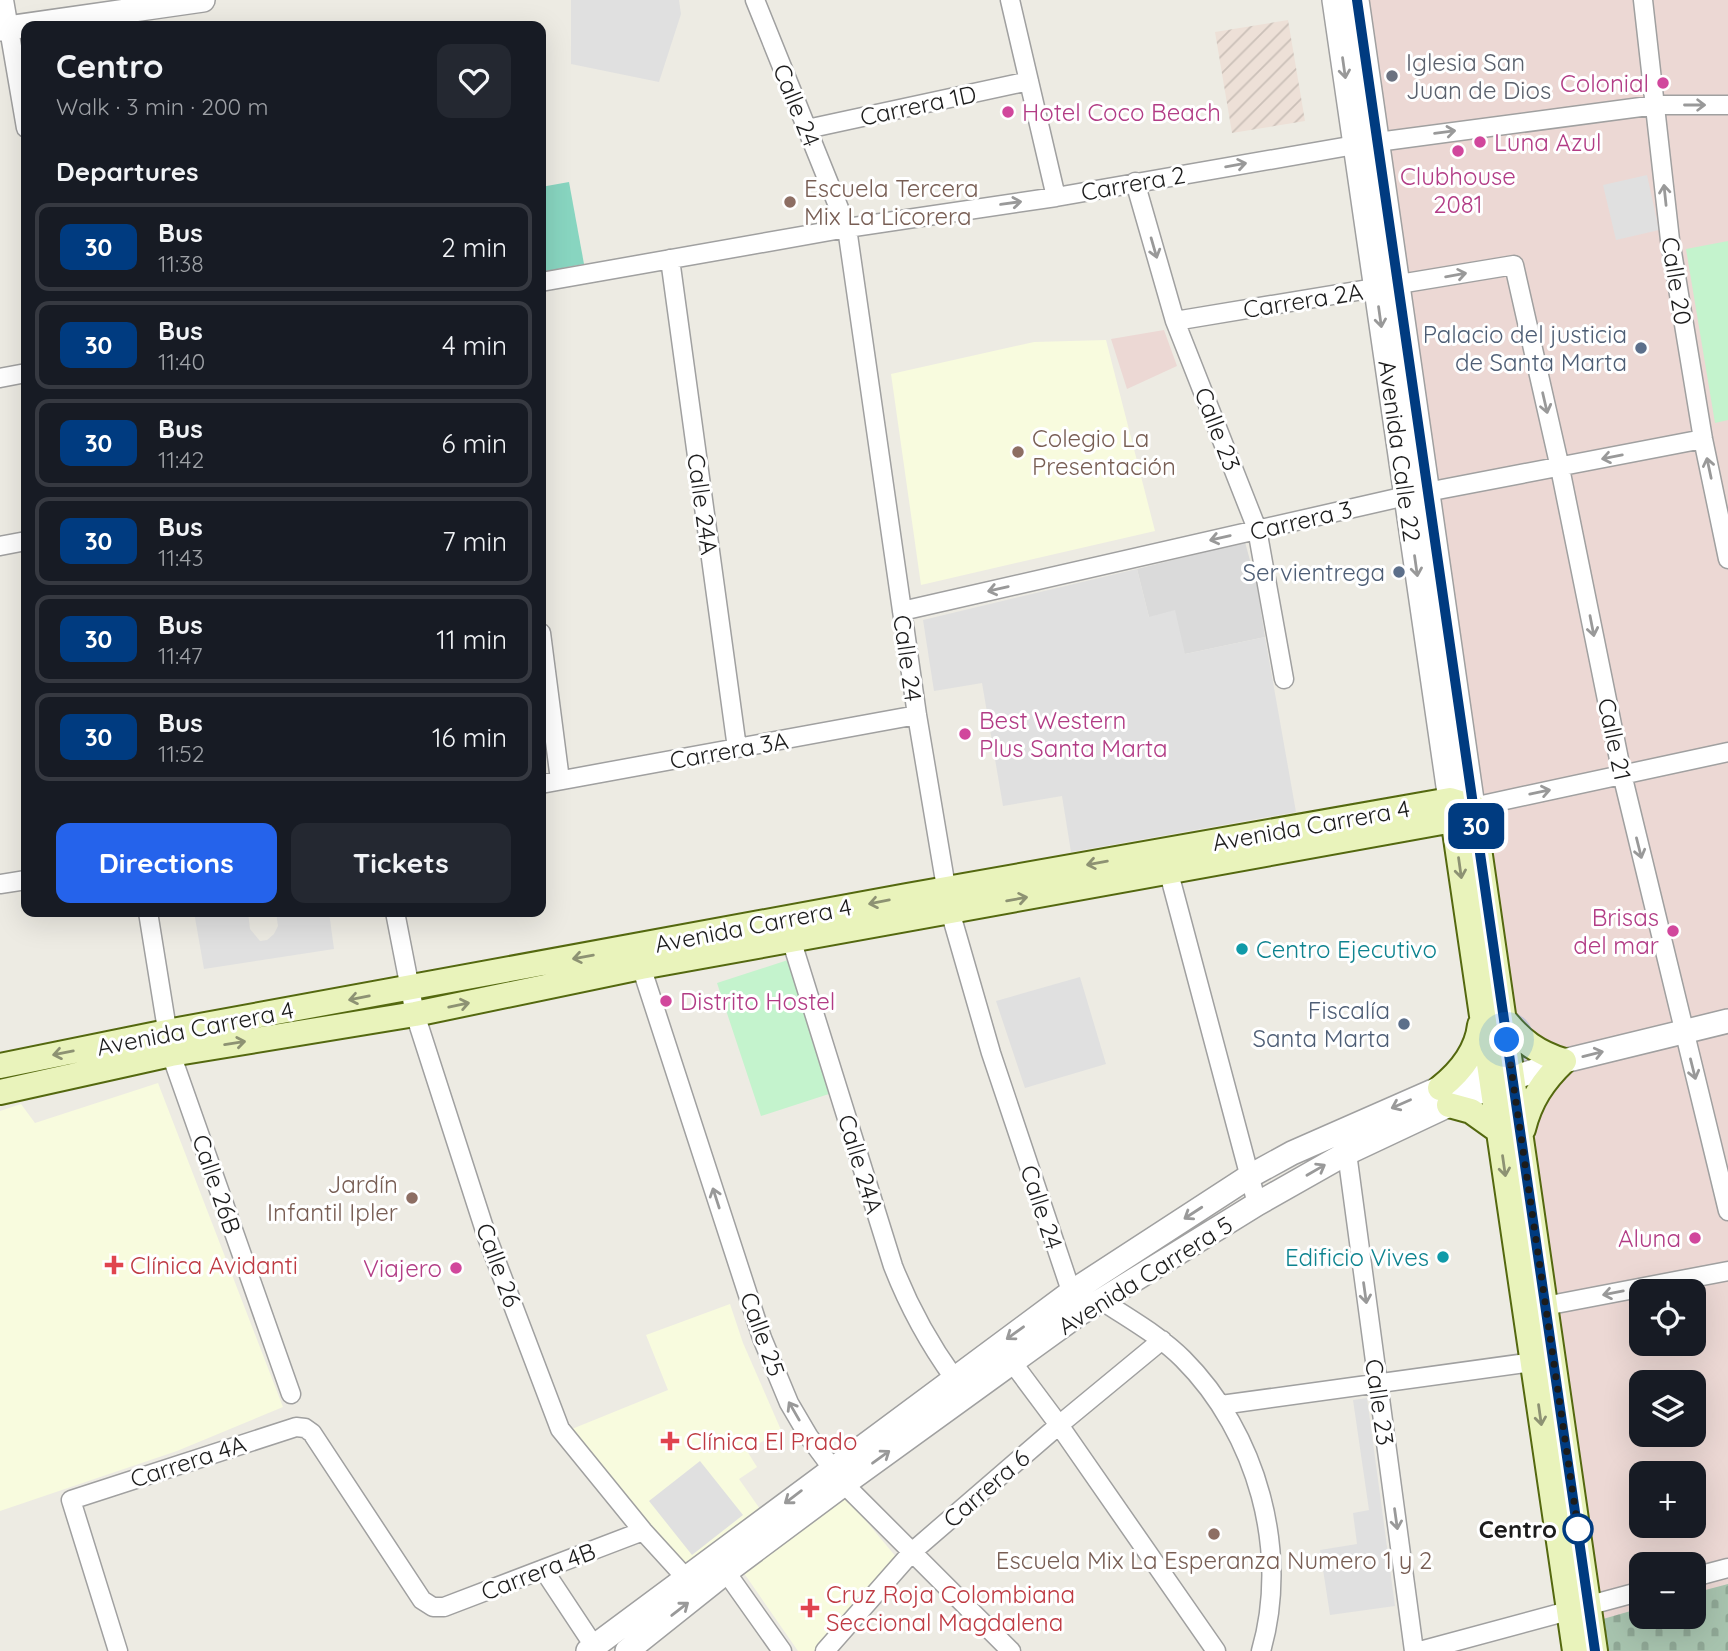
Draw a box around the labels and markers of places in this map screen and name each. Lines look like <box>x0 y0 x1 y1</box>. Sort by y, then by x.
place label: Iglesia San Juan de Dios <box>1406 47 1551 105</box>
marker: Iglesia San Juan de Dios <box>1384 68 1400 84</box>
place label: Colonial <box>1560 68 1649 98</box>
marker: Colonial <box>1655 75 1671 91</box>
place label: Hotel Coco Beach <box>1022 97 1221 127</box>
marker: Hotel Coco Beach <box>1000 104 1016 120</box>
place label: Luna Azul <box>1494 127 1602 157</box>
marker: Luna Azul <box>1472 134 1488 150</box>
marker: Clubhouse 2081 <box>1450 143 1466 159</box>
place label: Clubhouse 2081 <box>1400 161 1516 219</box>
place label: Escuela Tercera Mix La Licorera <box>804 173 979 231</box>
marker: Escuela Tercera Mix La Licorera <box>782 194 798 210</box>
place label: Palacio del justicia de Santa Marta <box>1423 319 1627 377</box>
marker: Palacio del justicia de Santa Marta <box>1633 340 1649 356</box>
place label: Colegio La Presentación <box>1032 423 1176 481</box>
marker: Colegio La Presentación <box>1010 444 1026 460</box>
place label: Servientrega <box>1243 557 1385 587</box>
marker: Servientrega <box>1391 564 1407 580</box>
place label: Best Western Plus Santa Marta <box>979 705 1168 763</box>
marker: Best Western Plus Santa Marta <box>957 726 973 742</box>
place label: Brisas del mar <box>1573 902 1659 960</box>
marker: Brisas del mar <box>1665 923 1681 939</box>
place label: Centro Ejecutivo <box>1256 934 1437 964</box>
marker: Centro Ejecutivo <box>1234 941 1250 957</box>
place label: Distrito Hostel <box>680 986 835 1016</box>
marker: Distrito Hostel <box>658 993 674 1009</box>
place label: Fiscalía Santa Marta <box>1253 995 1390 1053</box>
marker: Fiscalía Santa Marta <box>1396 1016 1412 1032</box>
place label: Jardín Infantil Ipler <box>267 1169 398 1227</box>
marker: Jardín Infantil Ipler <box>404 1190 420 1206</box>
place label: Aluna <box>1618 1223 1681 1253</box>
marker: Aluna <box>1687 1230 1703 1246</box>
place label: Edificio Vives <box>1285 1242 1429 1272</box>
marker: Edificio Vives <box>1435 1249 1451 1265</box>
place label: Clínica Avidanti <box>130 1250 298 1280</box>
place label: Viajero <box>363 1253 442 1283</box>
marker: Clínica Avidanti <box>104 1255 124 1275</box>
marker: Viajero <box>448 1260 464 1276</box>
place label: Clínica El Prado <box>686 1426 857 1456</box>
marker: Clínica El Prado <box>660 1431 680 1451</box>
place label: Centro <box>1479 1514 1557 1544</box>
marker: Centro <box>1563 1514 1593 1544</box>
marker: Escuela Mix La Esperanza Numero 1 y 2 <box>1206 1526 1222 1542</box>
place label: Escuela Mix La Esperanza Numero 1 y 2 <box>996 1545 1432 1575</box>
place label: Cruz Roja Colombiana Seccional Magdalena <box>826 1579 1075 1637</box>
marker: Cruz Roja Colombiana Seccional Magdalena <box>800 1598 820 1618</box>

